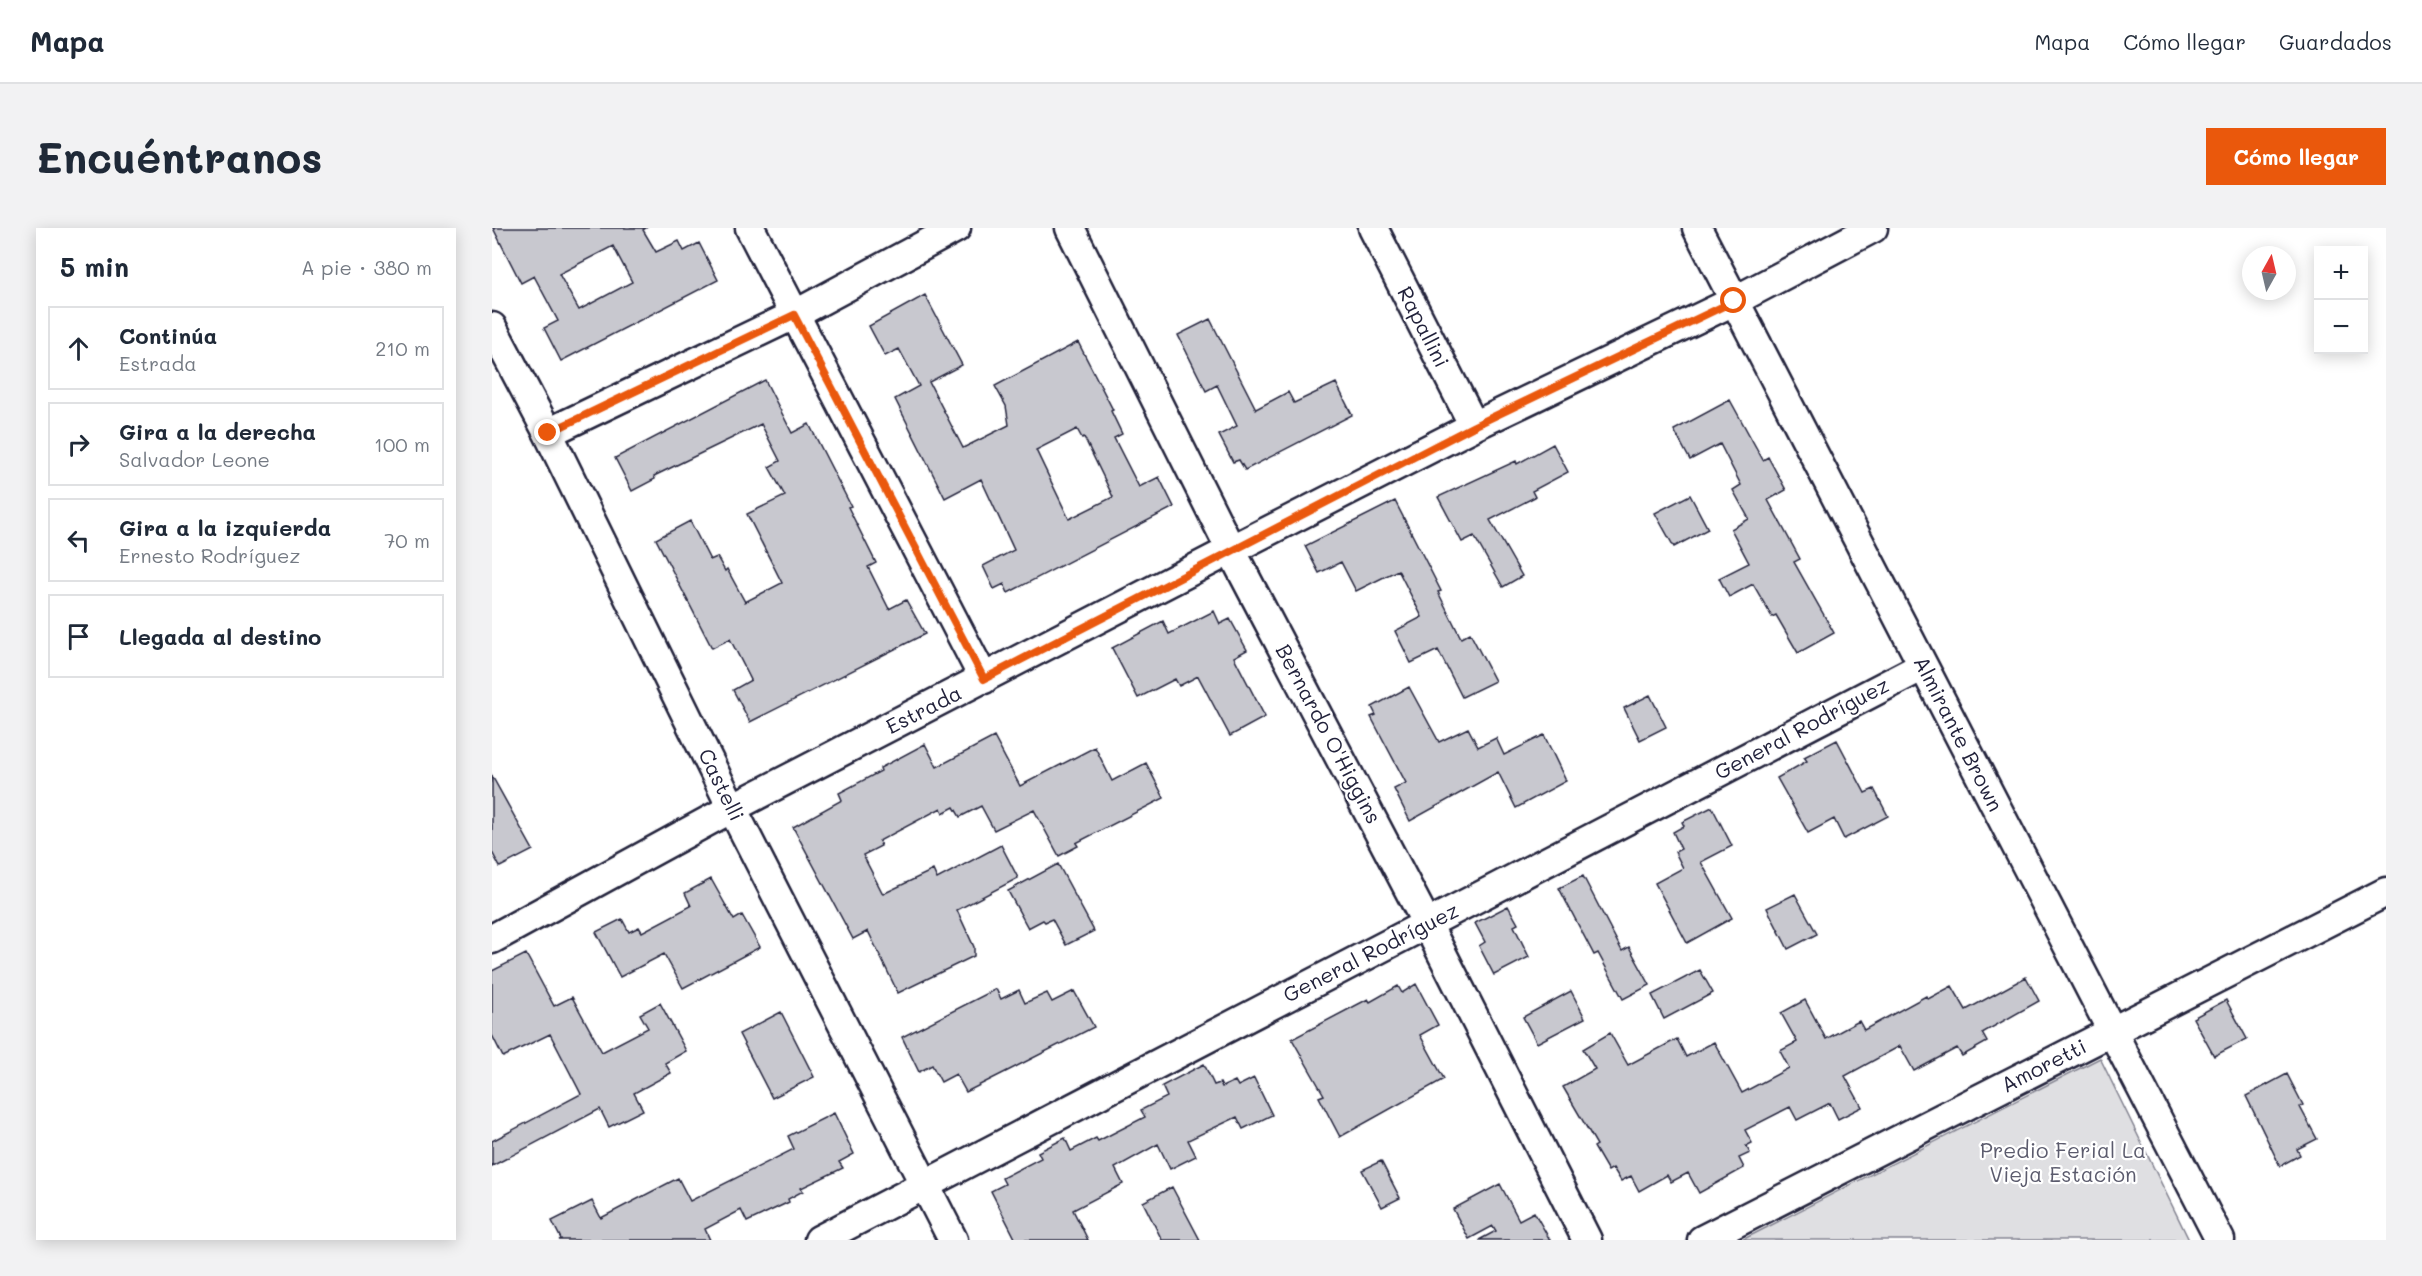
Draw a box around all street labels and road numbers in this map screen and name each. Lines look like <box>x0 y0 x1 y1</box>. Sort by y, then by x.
street label: Rapallini <box>1392 281 1456 371</box>
street label: Bernardo O'Higgins <box>1271 639 1388 828</box>
street label: Almirante Brown <box>1908 651 2010 816</box>
street label: General Rodríguez <box>1710 670 1893 785</box>
street label: Estrada <box>881 678 966 739</box>
street label: Castelli <box>693 744 751 825</box>
street label: General Rodríguez <box>1278 896 1463 1008</box>
street label: Amoretti <box>1996 1032 2091 1098</box>

